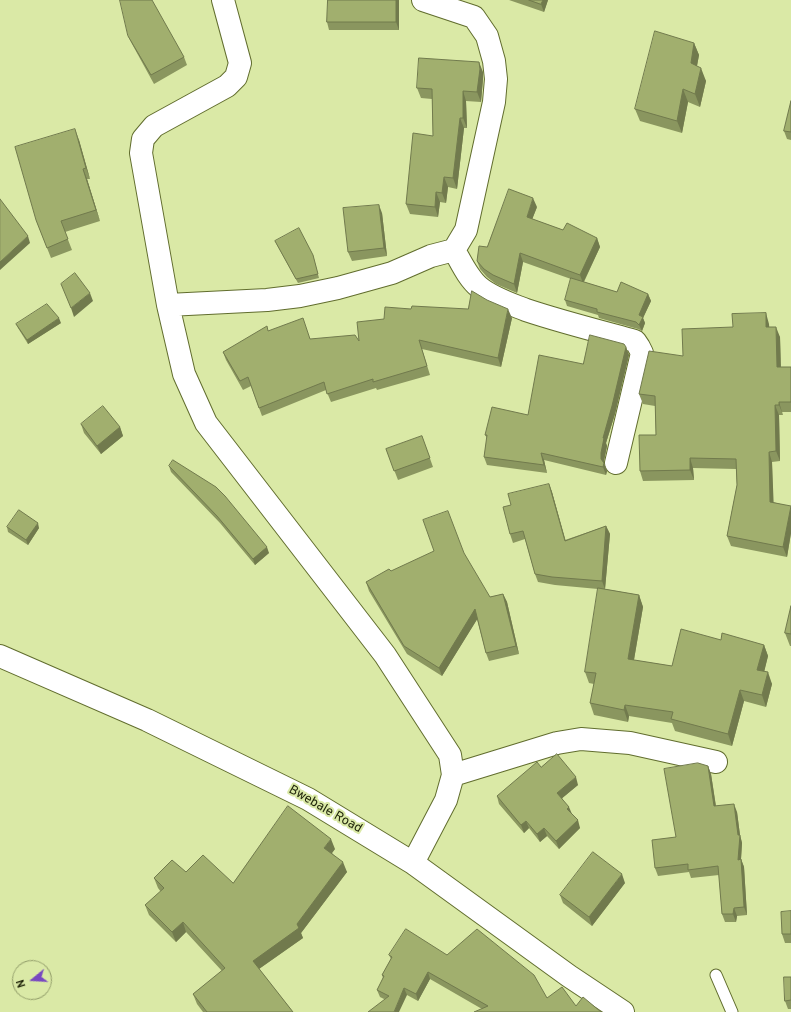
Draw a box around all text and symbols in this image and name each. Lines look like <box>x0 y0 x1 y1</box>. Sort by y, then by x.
street label: Bwebale Road <box>285 783 365 837</box>
north arrow <box>12 960 52 1000</box>
text: N <box>14 977 29 989</box>

